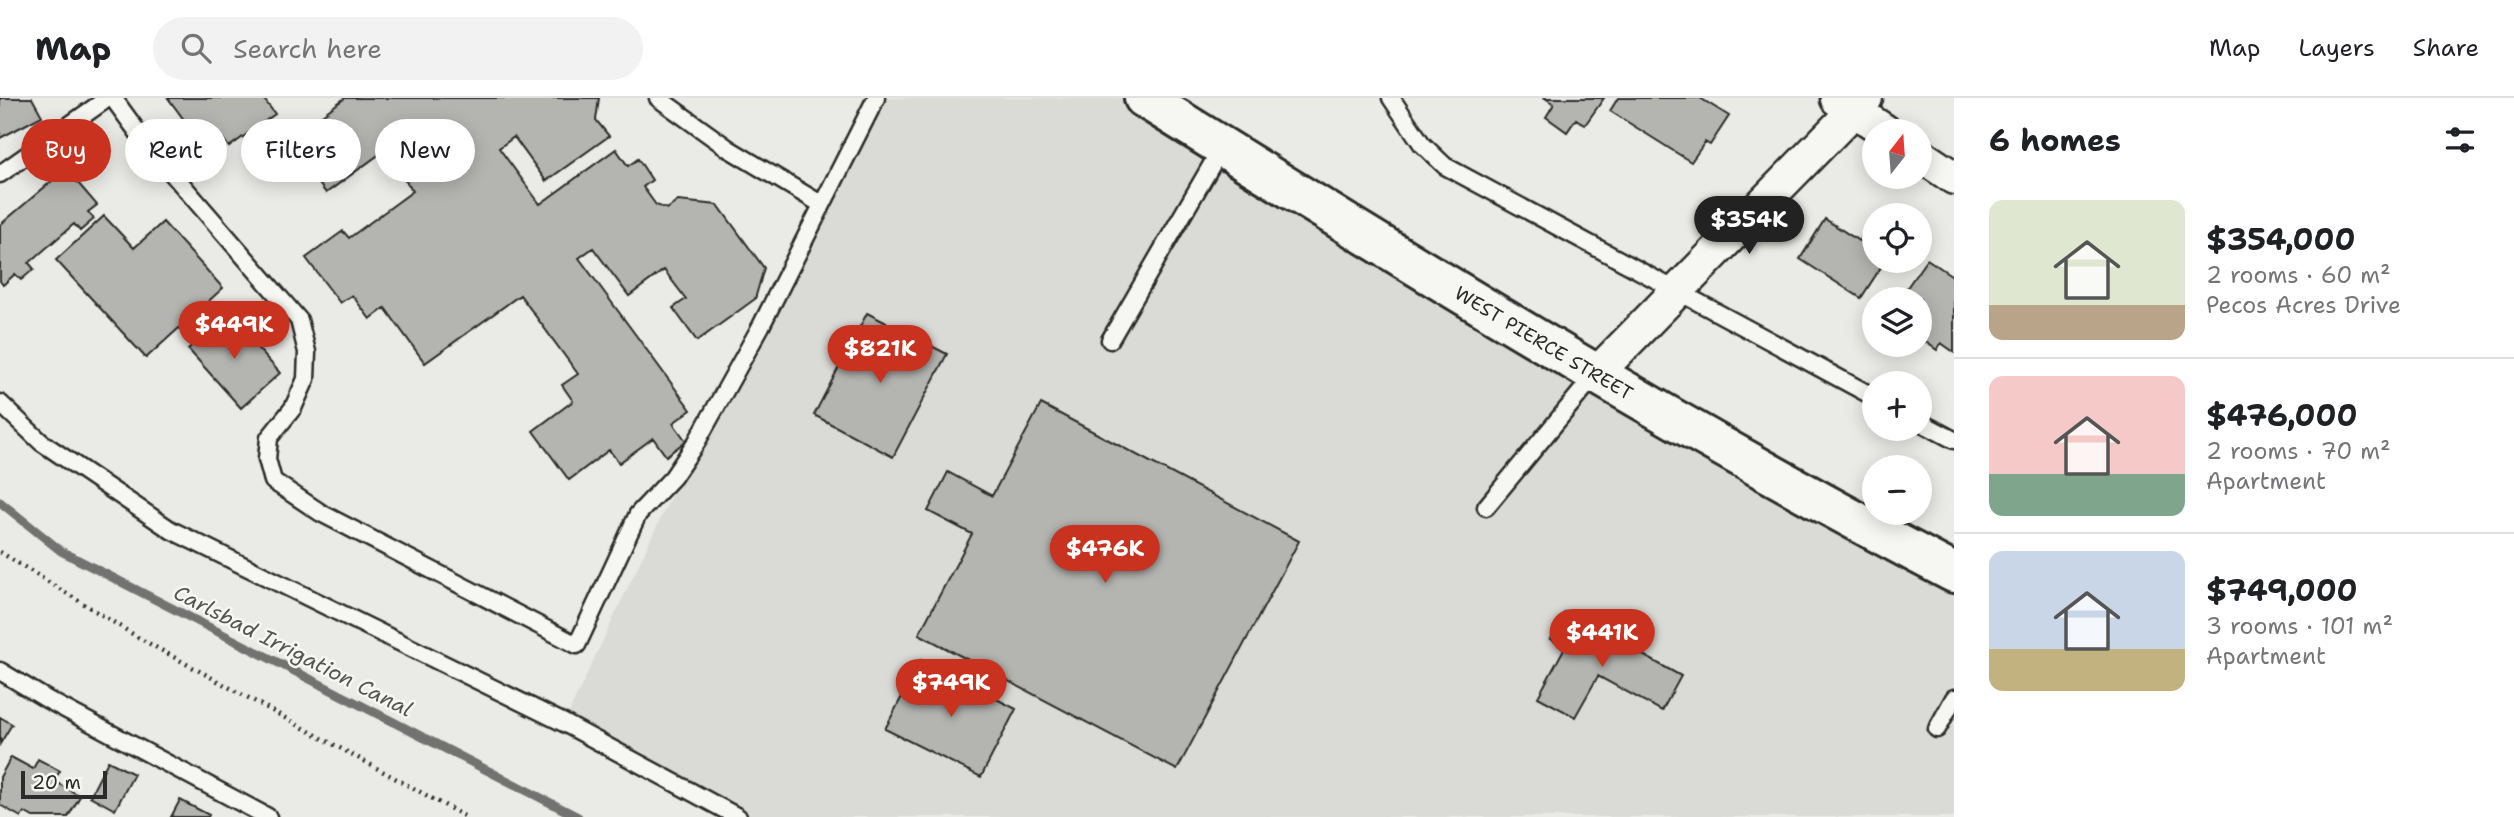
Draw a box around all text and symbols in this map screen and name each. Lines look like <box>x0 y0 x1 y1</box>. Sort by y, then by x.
search box <box>153 17 643 80</box>
text: Map <box>35 26 111 71</box>
icon: search <box>177 29 215 67</box>
text: Search here <box>233 31 382 66</box>
text: Map <box>2209 32 2260 64</box>
text: Layers <box>2298 32 2375 64</box>
text: Share <box>2413 32 2479 64</box>
chip: Buy <box>21 119 111 182</box>
chip: Rent <box>125 119 227 182</box>
chip: Filters <box>241 119 361 182</box>
chip: New <box>375 119 475 182</box>
north arrow <box>1862 119 1932 189</box>
map controls <box>1862 119 1932 525</box>
text: 6 homes <box>1989 120 2121 161</box>
icon: filters <box>2441 121 2479 159</box>
pin: $354K <box>1700 197 1798 256</box>
button: locate <box>1862 203 1932 273</box>
text: $354K <box>1710 204 1788 234</box>
text: $354,000 <box>2206 219 2356 260</box>
icon: home <box>2045 228 2129 312</box>
text: 2 rooms · 60 m² <box>2206 260 2391 290</box>
street label: WEST PIERCE STREET <box>1450 280 1638 406</box>
button: layers <box>1862 287 1932 357</box>
text: Pecos Acres Drive <box>2206 290 2401 320</box>
pin: $449K <box>185 302 283 361</box>
text: $449K <box>195 309 273 339</box>
pin: $821K <box>831 326 929 385</box>
text: $821K <box>844 333 916 363</box>
button: + <box>1862 371 1932 441</box>
text: $476,000 <box>2206 395 2357 436</box>
icon: home <box>2045 404 2129 488</box>
text: 2 rooms · 70 m² <box>2206 436 2391 466</box>
button: − <box>1862 455 1932 525</box>
text: Apartment <box>2206 466 2326 496</box>
pin: $476K <box>1056 526 1154 585</box>
text: $476K <box>1066 533 1144 563</box>
text: $749,000 <box>2206 570 2358 611</box>
water label: Carlsbad Irrigation Canal <box>169 578 417 724</box>
icon: home <box>2045 579 2129 663</box>
pin: $441K <box>1553 610 1651 669</box>
text: 3 rooms · 101 m² <box>2206 611 2393 641</box>
text: $441K <box>1566 617 1638 647</box>
text: Apartment <box>2206 641 2326 671</box>
pin: $749K <box>902 660 1000 719</box>
text: $749K <box>912 667 990 697</box>
scale bar <box>21 768 107 800</box>
text: 20 m <box>32 770 81 795</box>

